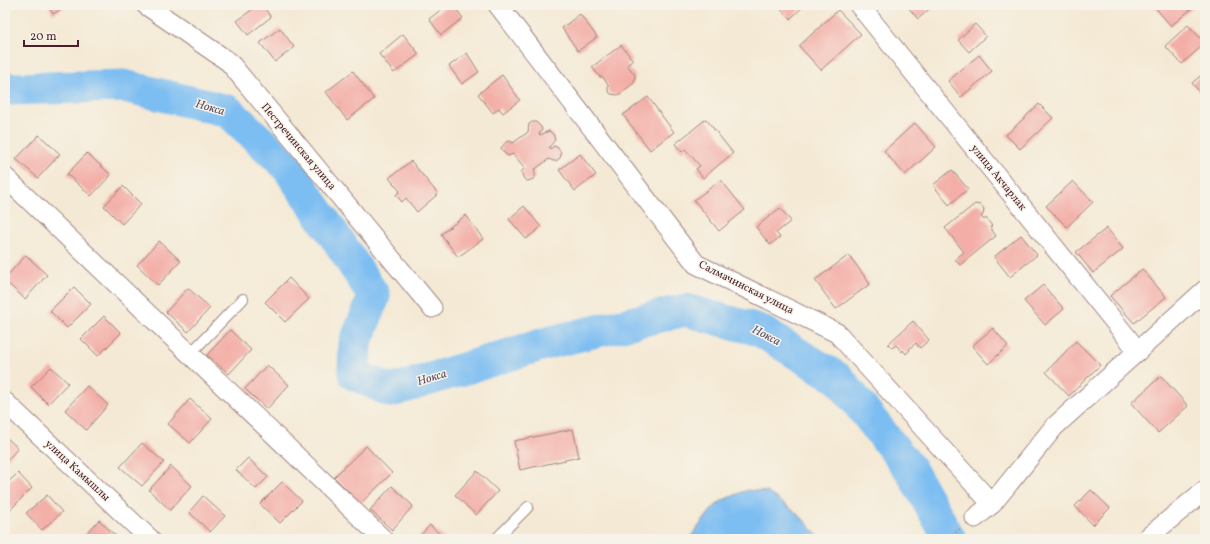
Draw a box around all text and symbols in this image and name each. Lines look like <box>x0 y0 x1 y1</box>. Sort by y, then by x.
scale bar <box>24 22 78 48</box>
text: 20 m <box>30 29 57 45</box>
water label: Нокса <box>193 96 227 120</box>
street label: Пестречинская улица <box>257 100 339 194</box>
street label: улица Акчарлак <box>967 142 1029 214</box>
street label: Салмачинская улица <box>696 257 797 319</box>
water label: Нокса <box>749 322 783 350</box>
water label: Нокса <box>415 366 449 390</box>
street label: улица Камышлы <box>41 437 113 505</box>

